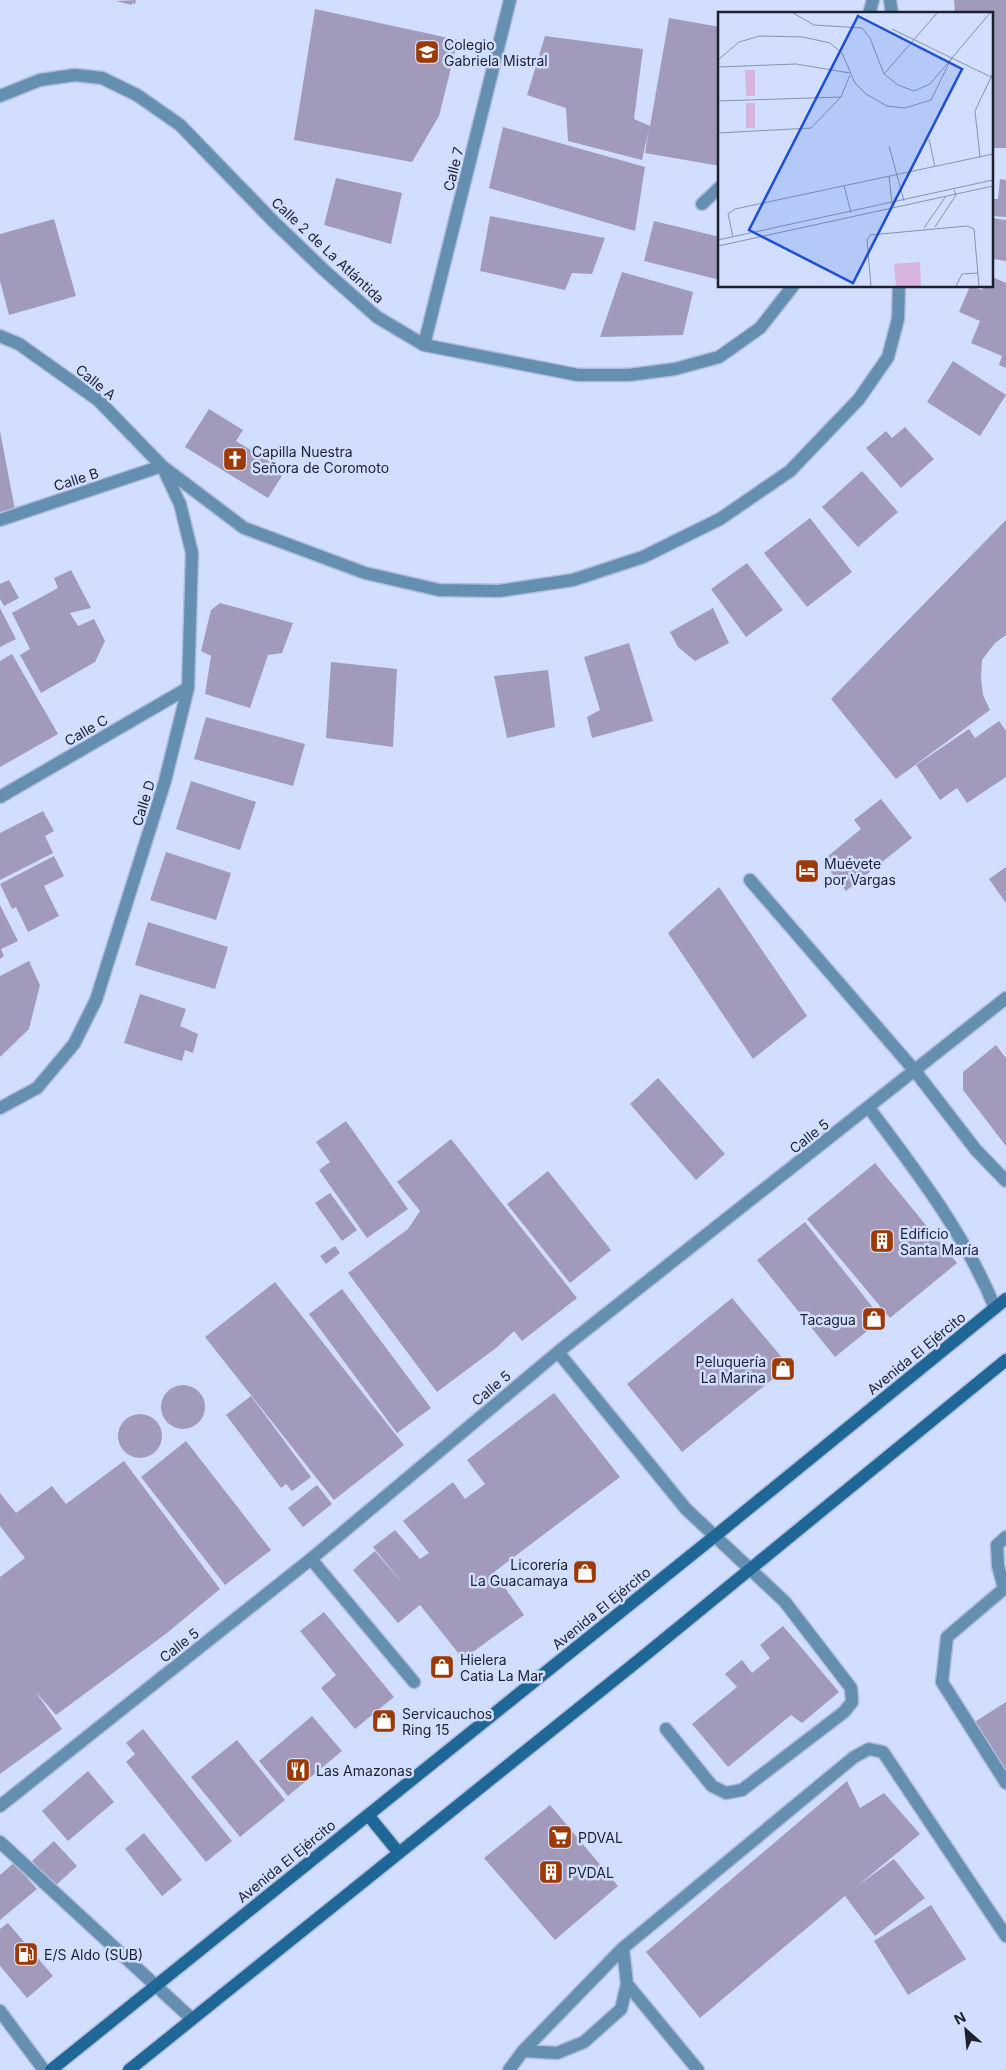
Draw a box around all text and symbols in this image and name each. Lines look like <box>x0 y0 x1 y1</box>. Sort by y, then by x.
inset map <box>718 12 994 288</box>
place label: Colegio Gabriela Mistral <box>444 36 548 69</box>
school or university icon: Colegio Gabriela Mistral <box>414 39 440 65</box>
street label: Calle 7 <box>439 145 467 193</box>
street label: Calle 2 de La Atlántida <box>268 193 388 307</box>
street label: Calle A <box>73 361 120 403</box>
place label: Capilla Nuestra Señora de Coromoto <box>252 443 389 476</box>
church icon: Capilla Nuestra Señora de Coromoto <box>222 446 248 472</box>
street label: Calle B <box>51 464 101 494</box>
street label: Calle C <box>61 711 111 749</box>
street label: Calle D <box>128 778 158 828</box>
place label: Muévete por Vargas <box>824 855 896 888</box>
hotel icon: Muévete por Vargas <box>794 858 820 884</box>
street label: Calle 5 <box>786 1115 832 1157</box>
place label: Edificio Santa María <box>900 1225 979 1258</box>
building icon: Edificio Santa María <box>869 1228 895 1254</box>
shop icon: Tacagua <box>861 1306 887 1332</box>
street label: Avenida El Ejército <box>863 1308 969 1398</box>
place label: Tacagua <box>799 1311 856 1328</box>
place label: Peluquería La Marina <box>696 1353 766 1386</box>
shop icon: Peluquería La Marina <box>770 1356 796 1382</box>
street label: Calle 5 <box>468 1367 514 1409</box>
place label: Licorería La Guacamaya <box>470 1556 568 1589</box>
shop icon: Licorería La Guacamaya <box>572 1559 598 1585</box>
street label: Avenida El Ejército <box>548 1563 654 1653</box>
street label: Calle 5 <box>156 1624 202 1666</box>
place label: Hielera Catia La Mar <box>460 1651 543 1684</box>
shop icon: Hielera Catia La Mar <box>429 1654 455 1680</box>
place label: Servicauchos Ring 15 <box>402 1705 492 1738</box>
shop icon: Servicauchos Ring 15 <box>371 1708 397 1734</box>
restaurant icon: Las Amazonas <box>285 1757 311 1783</box>
place label: Las Amazonas <box>316 1762 412 1779</box>
street label: Avenida El Ejército <box>233 1816 339 1906</box>
supermarket icon: PDVAL <box>547 1824 573 1850</box>
place label: PDVAL <box>578 1829 623 1846</box>
building icon: PVDAL <box>538 1859 564 1885</box>
place label: PVDAL <box>568 1864 614 1881</box>
fuel station icon: E/S Aldo (SUB) <box>13 1941 39 1967</box>
place label: E/S Aldo (SUB) <box>44 1946 143 1963</box>
north arrow <box>941 2005 991 2055</box>
text: N <box>951 2008 968 2028</box>

